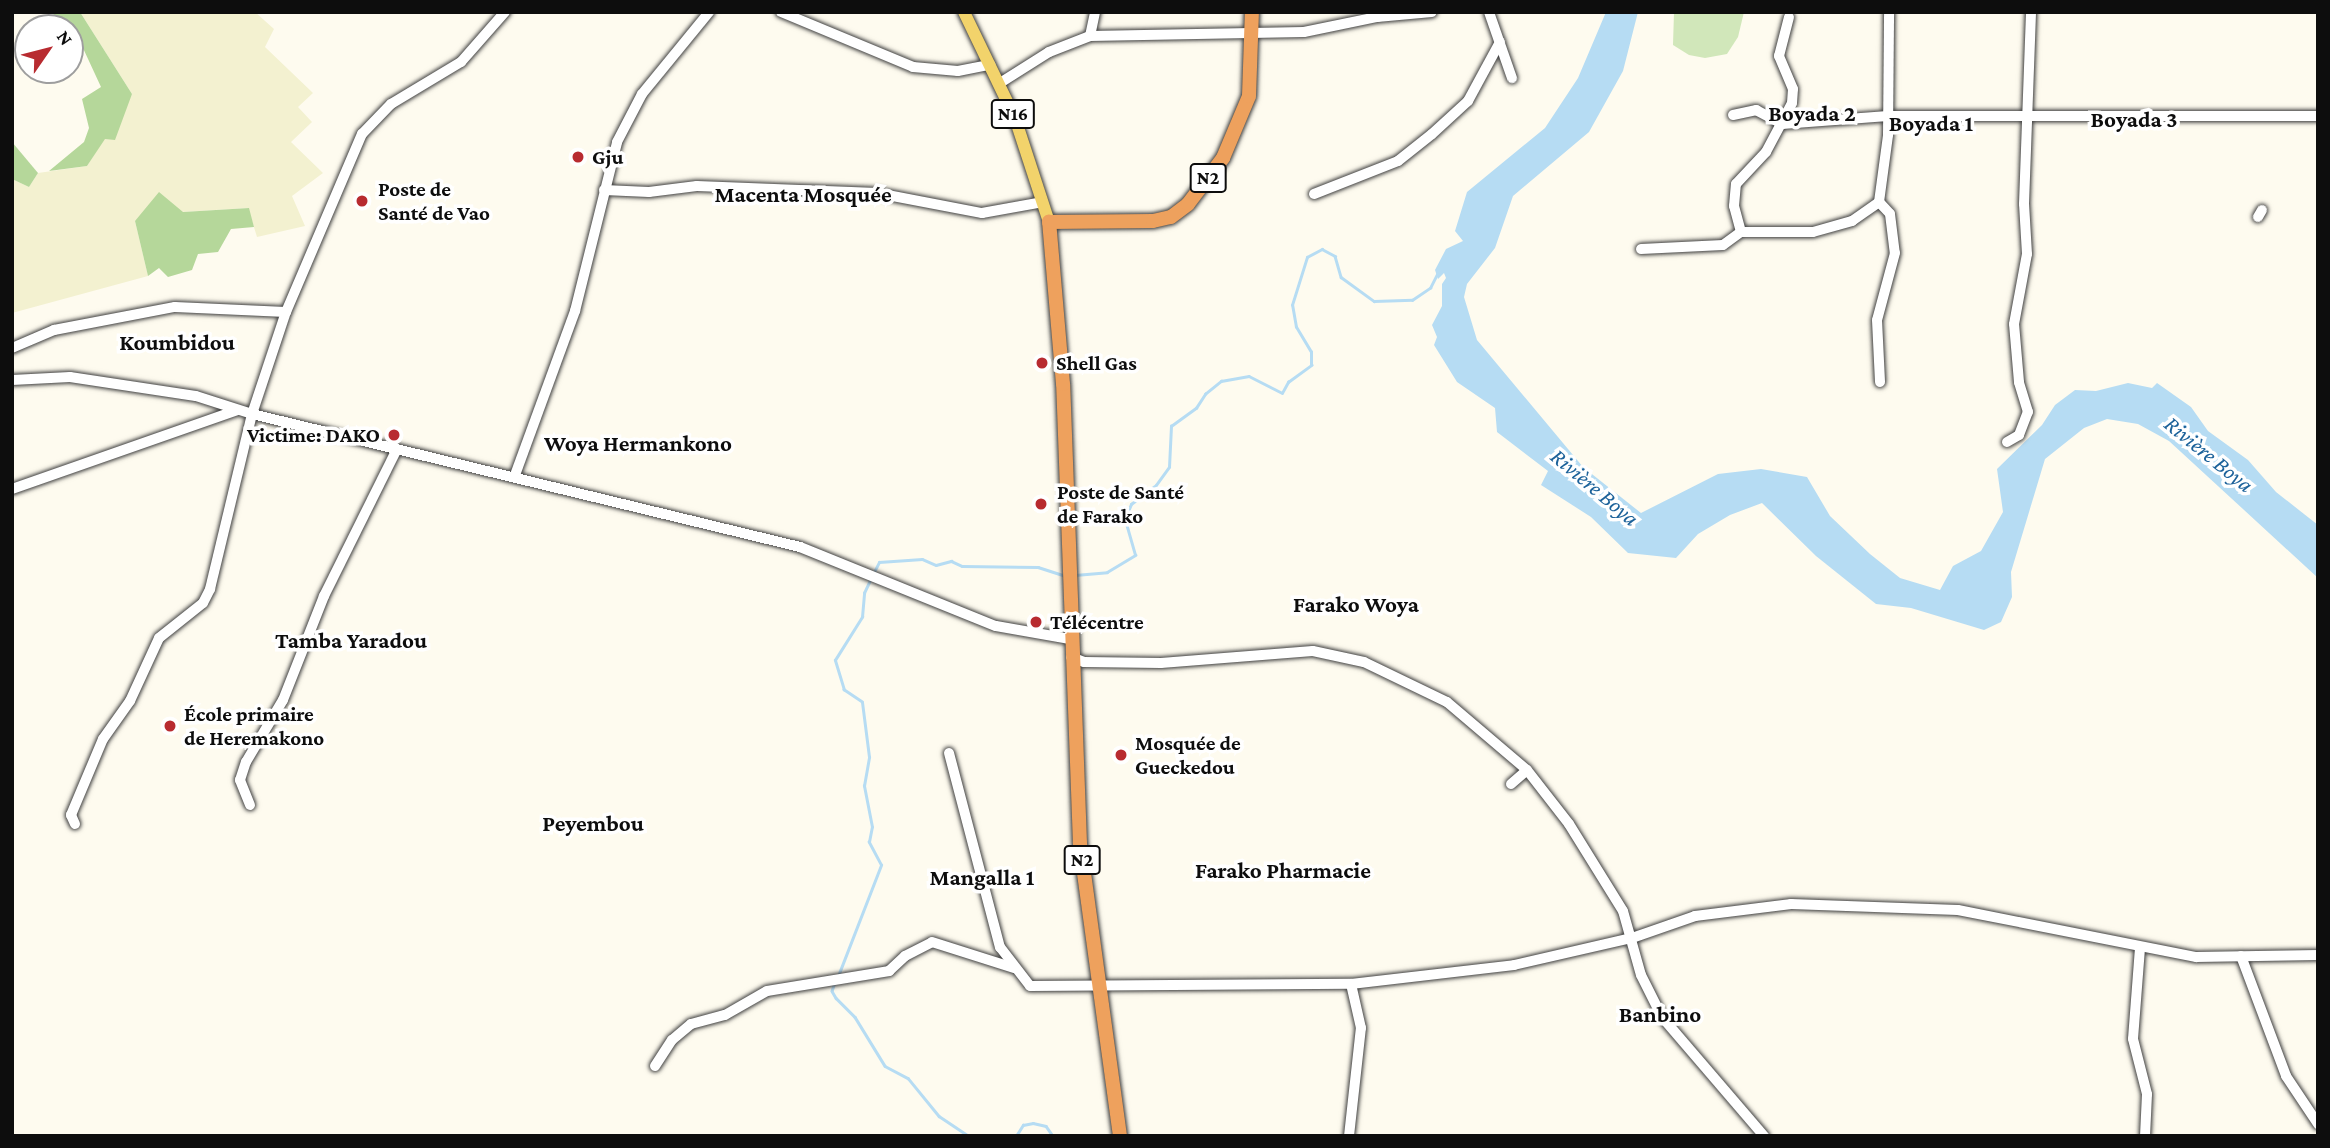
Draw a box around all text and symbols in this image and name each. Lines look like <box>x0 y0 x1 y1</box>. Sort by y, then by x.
north arrow <box>14 14 84 84</box>
text: N <box>53 26 77 49</box>
road number: N16 <box>990 98 1036 130</box>
district label: Boyada 2 <box>1768 99 1856 127</box>
district label: Boyada 3 <box>2091 105 2177 133</box>
district label: Boyada 1 <box>1889 109 1973 137</box>
place label: Gju <box>592 144 623 170</box>
marker: Gju <box>570 149 586 165</box>
road number: N2 <box>1189 162 1227 194</box>
place label: Poste de Santé de Vao <box>378 176 490 226</box>
district label: Macenta Mosquée <box>714 180 892 208</box>
marker: Poste de Santé de Vao <box>352 191 372 211</box>
district label: Koumbidou <box>119 328 235 356</box>
place label: Shell Gas <box>1056 350 1137 376</box>
marker: Shell Gas <box>1034 355 1050 371</box>
water label: Rivière Boya <box>2159 410 2259 498</box>
place label: Victime: DAKO <box>247 422 380 448</box>
marker: Victime: DAKO <box>386 427 402 443</box>
district label: Woya Hermankono <box>544 429 732 457</box>
water label: Rivière Boya <box>1545 442 1645 532</box>
place label: Poste de Santé de Farako <box>1057 479 1184 529</box>
marker: Poste de Santé de Farako <box>1031 494 1051 514</box>
district label: Farako Woya <box>1293 590 1419 618</box>
place label: Télécentre <box>1050 609 1144 635</box>
marker: Télécentre <box>1028 614 1044 630</box>
district label: Tamba Yaradou <box>275 626 427 654</box>
place label: École primaire de Heremakono <box>184 701 324 751</box>
marker: École primaire de Heremakono <box>162 718 178 734</box>
place label: Mosquée de Gueckedou <box>1135 730 1241 780</box>
marker: Mosquée de Gueckedou <box>1113 747 1129 763</box>
district label: Peyembou <box>542 809 644 837</box>
road number: N2 <box>1063 845 1101 876</box>
district label: Farako Pharmacie <box>1195 856 1371 884</box>
district label: Mangalla 1 <box>930 863 1034 891</box>
district label: Banbino <box>1619 1000 1701 1028</box>

